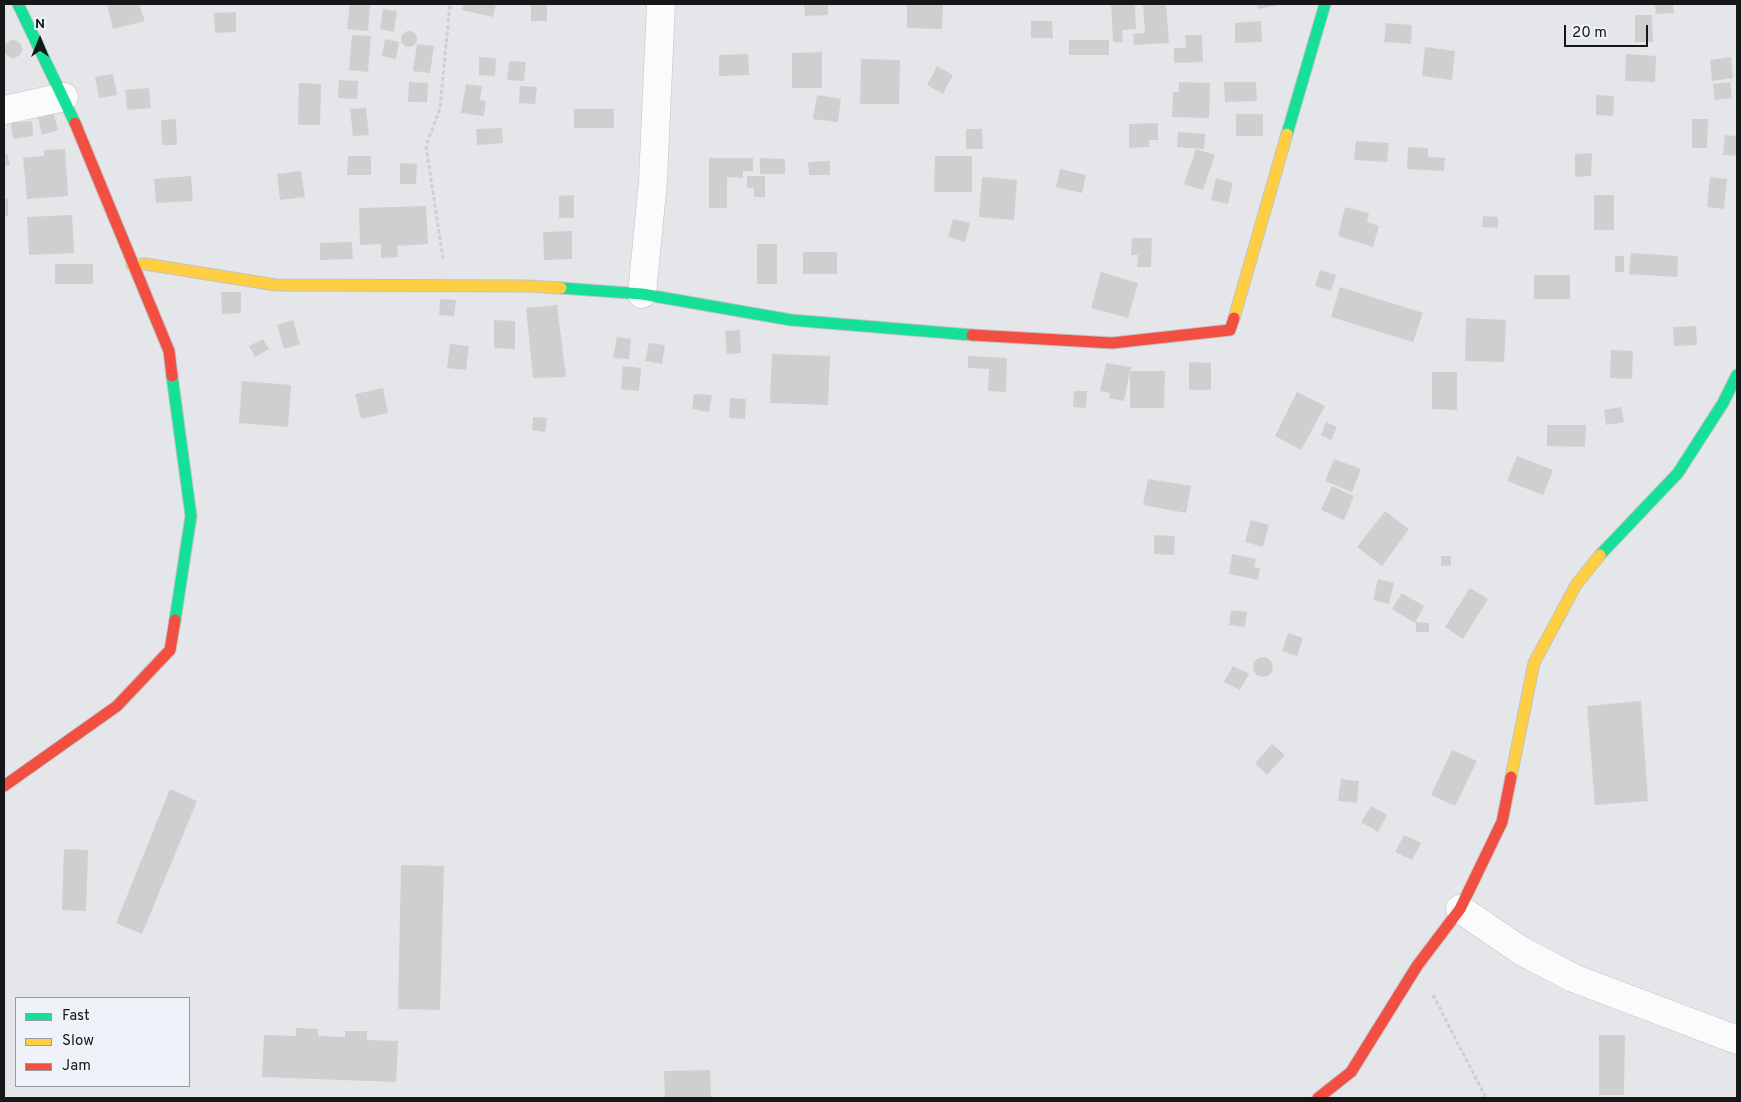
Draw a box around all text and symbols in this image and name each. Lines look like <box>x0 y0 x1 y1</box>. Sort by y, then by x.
north arrow <box>15 15 65 65</box>
scale bar <box>1566 15 1650 47</box>
text: N <box>35 16 45 33</box>
text: 20 m <box>1572 24 1607 43</box>
legend <box>15 997 190 1087</box>
text: Fast <box>62 1007 90 1026</box>
text: Slow <box>62 1032 94 1051</box>
text: Jam <box>62 1057 91 1076</box>

